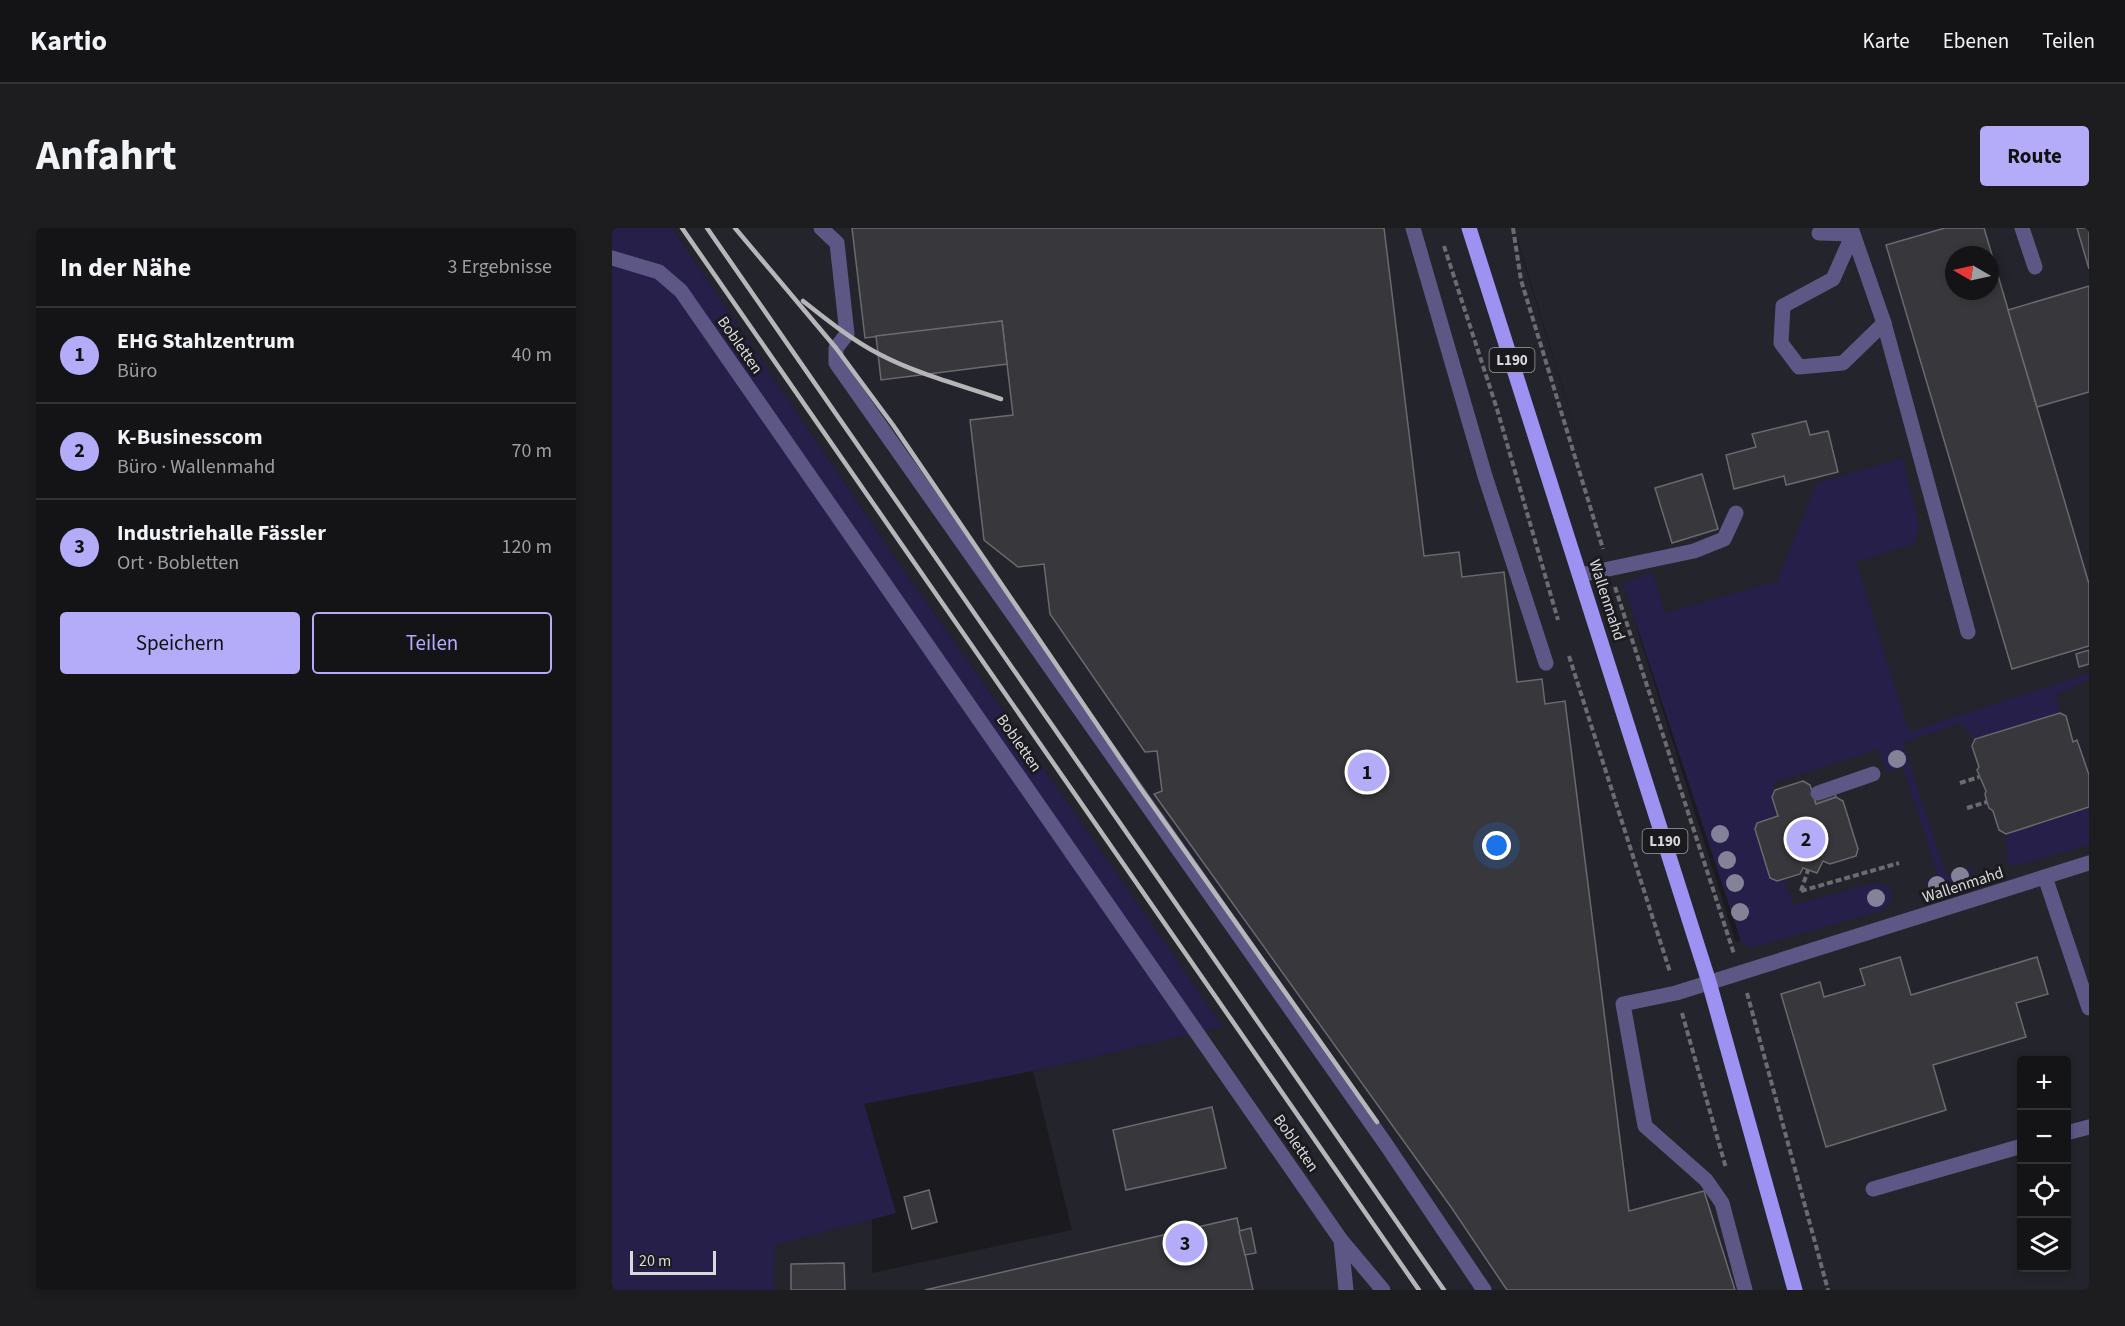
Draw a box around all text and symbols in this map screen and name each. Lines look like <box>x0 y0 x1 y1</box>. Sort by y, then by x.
text: Kartio <box>30 21 107 61</box>
text: Karte <box>1863 26 1910 56</box>
text: Ebenen <box>1943 26 2009 56</box>
text: Teilen <box>2042 26 2095 56</box>
text: Anfahrt <box>36 126 177 186</box>
button: Route <box>1980 126 2089 186</box>
north arrow <box>1945 246 1999 300</box>
text: In der Nähe <box>60 249 191 286</box>
text: 3 Ergebnisse <box>447 253 552 281</box>
street label: Bobletten <box>712 312 768 378</box>
text: EHG Stahlzentrum <box>117 325 295 357</box>
text: 1 <box>74 341 85 369</box>
text: 40 m <box>512 341 552 369</box>
road number: L190 <box>1490 348 1534 372</box>
text: Büro <box>117 357 157 385</box>
text: K-Businesscom <box>117 421 263 453</box>
text: 2 <box>74 437 85 465</box>
text: 70 m <box>512 437 552 465</box>
text: Büro · Wallenmahd <box>117 453 275 481</box>
text: Industriehalle Fässler <box>117 517 326 549</box>
text: 3 <box>74 533 85 561</box>
text: 120 m <box>502 533 552 561</box>
text: Ort · Bobletten <box>117 549 239 577</box>
street label: Wallenmahd <box>1584 557 1630 643</box>
button: Speichern <box>60 612 300 674</box>
button: Teilen <box>312 612 552 674</box>
street label: Bobletten <box>991 710 1047 776</box>
pin: 1 <box>1348 750 1386 794</box>
pin: 2 <box>1786 816 1826 862</box>
road number: L190 <box>1642 829 1688 853</box>
your location <box>1482 831 1511 860</box>
street label: Wallenmahd <box>1920 862 2006 908</box>
map controls <box>2017 1056 2071 1272</box>
button: + <box>2017 1056 2071 1110</box>
street label: Bobletten <box>1268 1110 1324 1176</box>
button: − <box>2017 1110 2071 1164</box>
button: locate <box>2017 1164 2071 1218</box>
button: layers <box>2017 1218 2071 1272</box>
pin: 3 <box>1166 1220 1204 1266</box>
scale bar <box>630 1248 716 1276</box>
text: 20 m <box>639 1250 671 1272</box>

